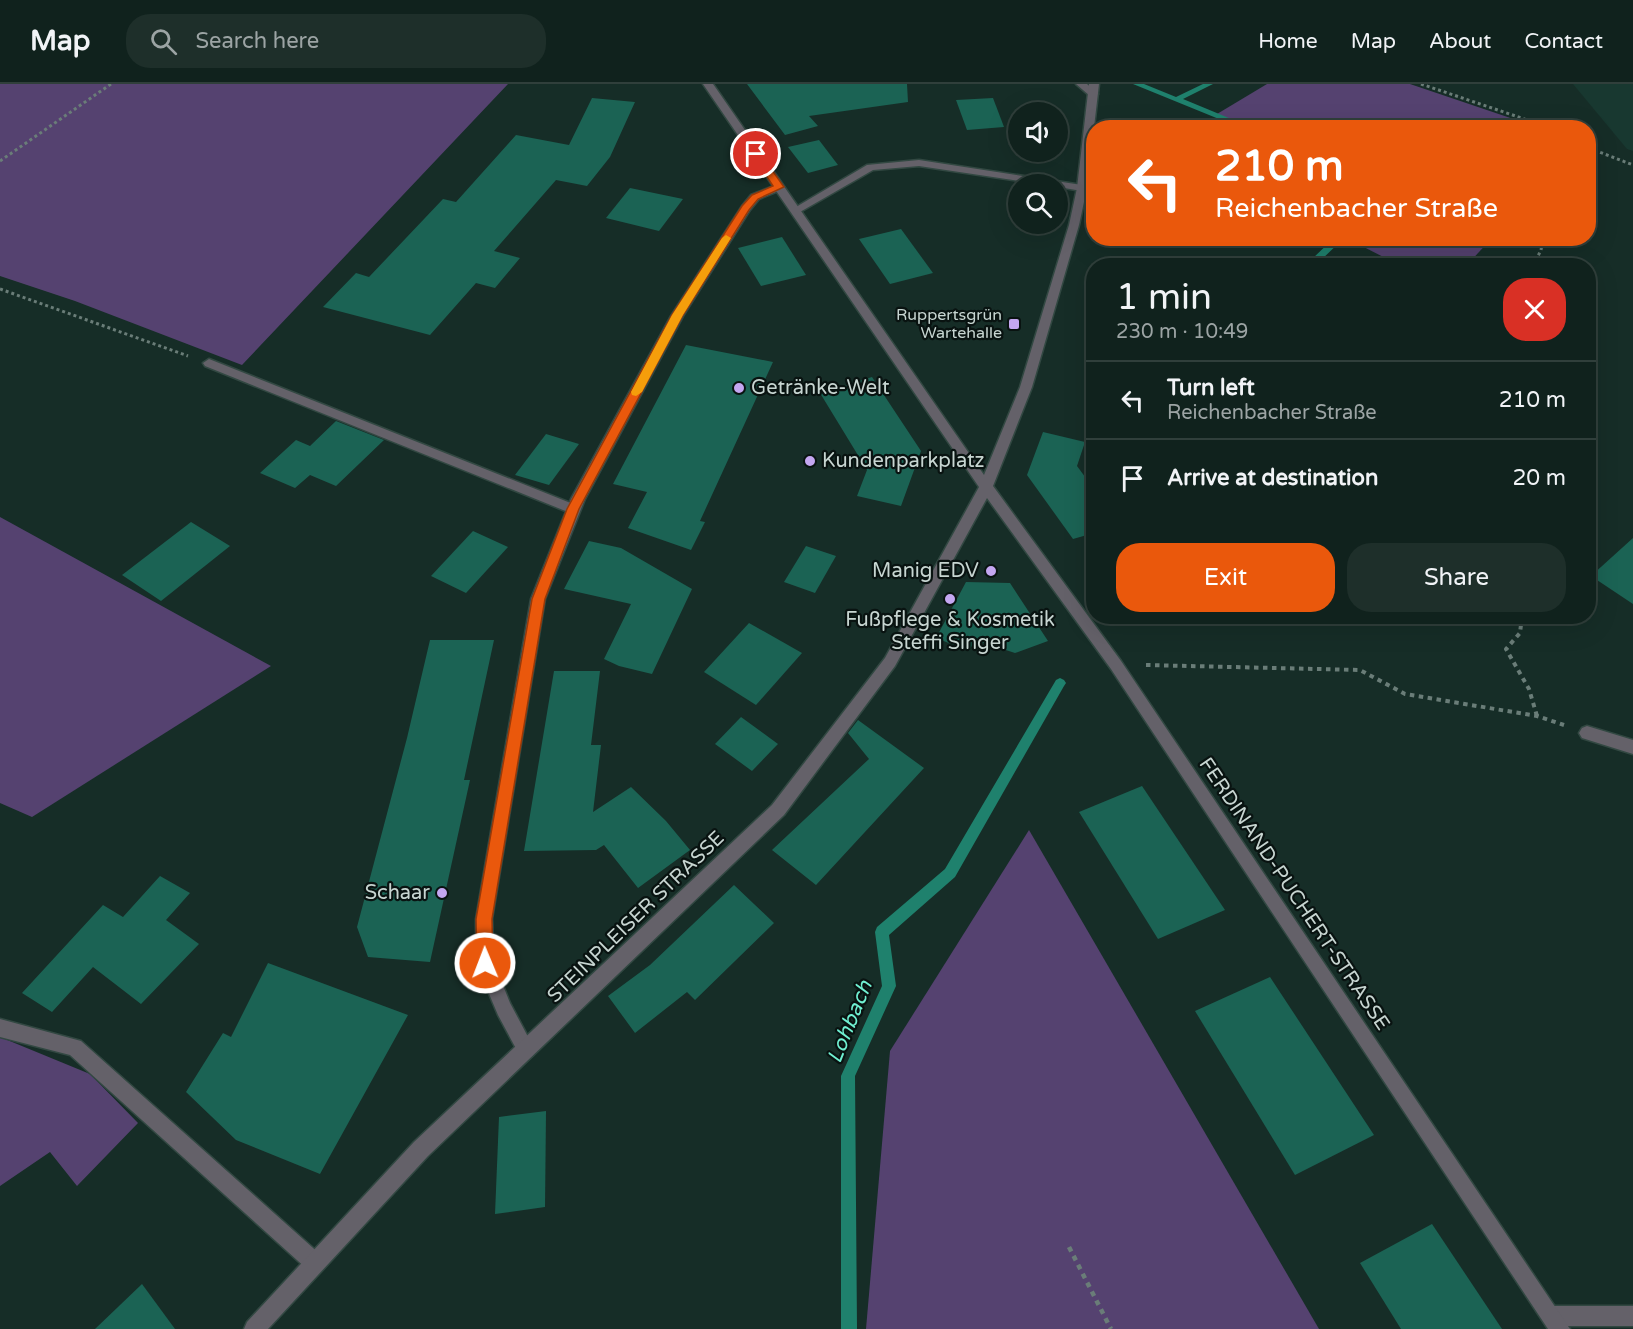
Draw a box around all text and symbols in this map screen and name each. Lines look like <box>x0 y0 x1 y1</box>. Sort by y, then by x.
search box <box>126 14 546 68</box>
text: Map <box>30 24 90 58</box>
icon: search <box>147 25 180 58</box>
text: Search here <box>195 28 319 54</box>
text: Home <box>1258 29 1318 54</box>
text: Map <box>1351 29 1396 54</box>
text: About <box>1429 29 1491 54</box>
text: Contact <box>1524 29 1603 54</box>
map controls <box>1008 102 1068 234</box>
button: sound <box>1008 102 1068 162</box>
pin <box>730 128 781 179</box>
icon: arrive <box>739 137 772 170</box>
text: 210 m <box>1215 141 1344 192</box>
icon: left <box>1116 144 1194 222</box>
button: search <box>1008 174 1068 234</box>
text: Reichenbacher Straße <box>1215 192 1498 225</box>
text: 1 min <box>1116 276 1212 319</box>
button: close <box>1503 278 1566 341</box>
place label: Ruppertsgrün Wartehalle <box>896 305 1002 343</box>
marker: Ruppertsgrün Wartehalle <box>1007 317 1021 331</box>
text: 230 m · 10:49 <box>1116 320 1248 344</box>
text: Turn left <box>1167 375 1255 401</box>
place label: Getränke-Welt <box>751 376 890 400</box>
marker: Getränke-Welt <box>732 381 746 395</box>
icon: left <box>1116 384 1149 417</box>
text: 210 m <box>1499 387 1566 413</box>
text: Reichenbacher Straße <box>1167 401 1377 425</box>
place label: Kundenparkplatz <box>822 449 985 473</box>
marker: Kundenparkplatz <box>803 454 817 468</box>
icon: arrive <box>1116 462 1149 495</box>
text: Arrive at destination <box>1167 465 1378 491</box>
text: 20 m <box>1512 465 1566 491</box>
button: Exit <box>1116 543 1335 612</box>
button: Share <box>1347 543 1566 612</box>
place label: Manig EDV <box>872 559 979 583</box>
marker: Manig EDV <box>984 564 998 578</box>
marker: Fußpflege & Kosmetik Steffi Singer <box>943 592 957 606</box>
place label: Fußpflege & Kosmetik Steffi Singer <box>845 608 1055 655</box>
street label: FERDINAND-PUCHERT-STRASSE <box>1194 753 1394 1035</box>
street label: STEINPLEISER STRASSE <box>543 826 729 1008</box>
place label: Schaar <box>365 881 430 905</box>
marker: Schaar <box>435 886 449 900</box>
position arrow <box>453 931 517 995</box>
water label: Lohbach <box>822 976 878 1067</box>

